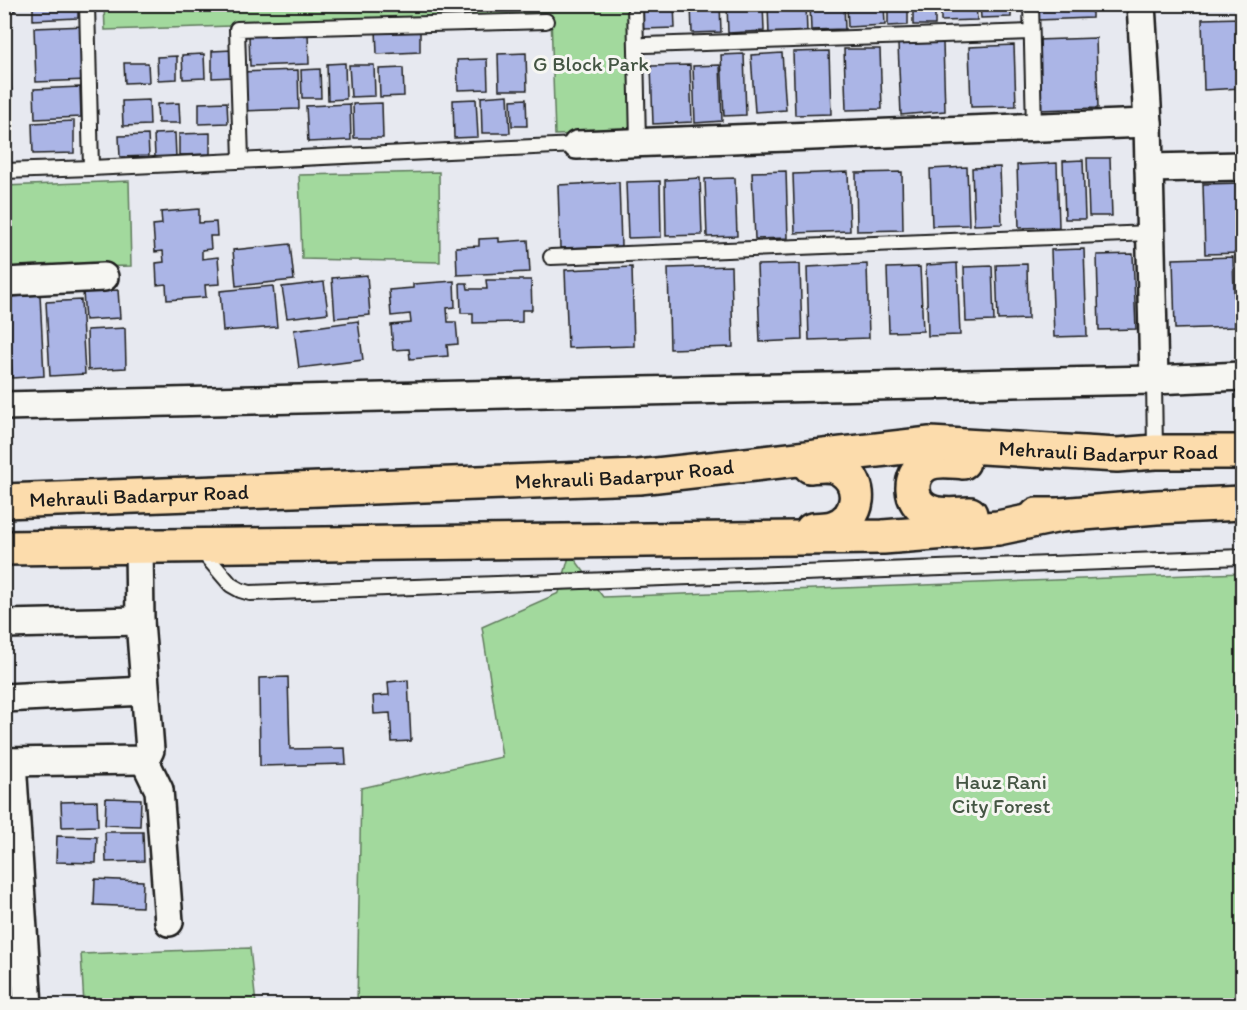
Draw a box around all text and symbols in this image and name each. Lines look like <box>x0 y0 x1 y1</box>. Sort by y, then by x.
park label: G Block Park <box>533 51 649 76</box>
street label: Mehrauli Badarpur Road <box>998 435 1218 467</box>
street label: Mehrauli Badarpur Road <box>514 453 735 494</box>
street label: Mehrauli Badarpur Road <box>29 479 249 512</box>
park label: Hauz Rani City Forest <box>952 769 1050 818</box>

